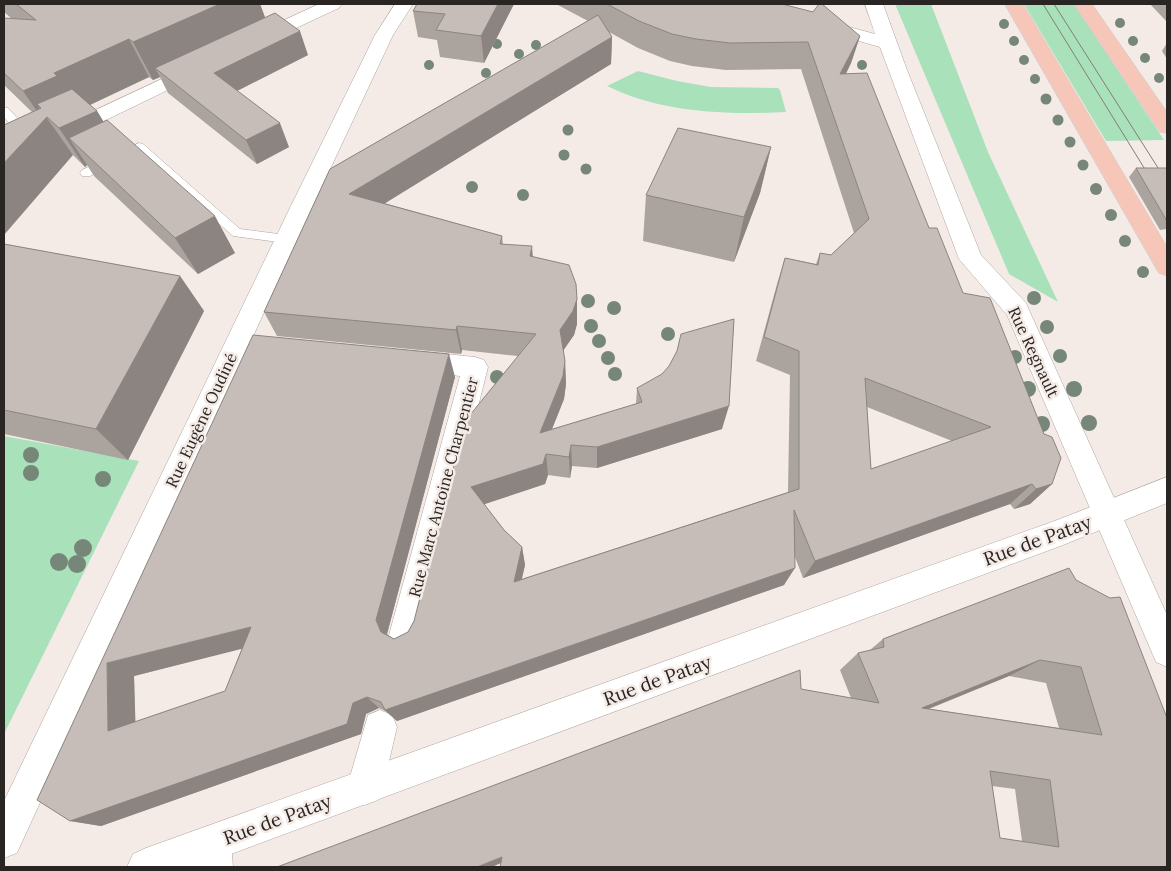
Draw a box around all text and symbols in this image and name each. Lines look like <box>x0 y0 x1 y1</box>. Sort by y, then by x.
street label: Rue Regnault <box>1004 303 1064 401</box>
street label: Rue Eugène Oudiné <box>161 349 241 491</box>
street label: Rue Marc Antoine Charpentier <box>404 375 482 599</box>
street label: Rue de Patay <box>980 509 1094 571</box>
street label: Rue de Patay <box>600 649 714 711</box>
street label: Rue de Patay <box>220 788 334 850</box>

